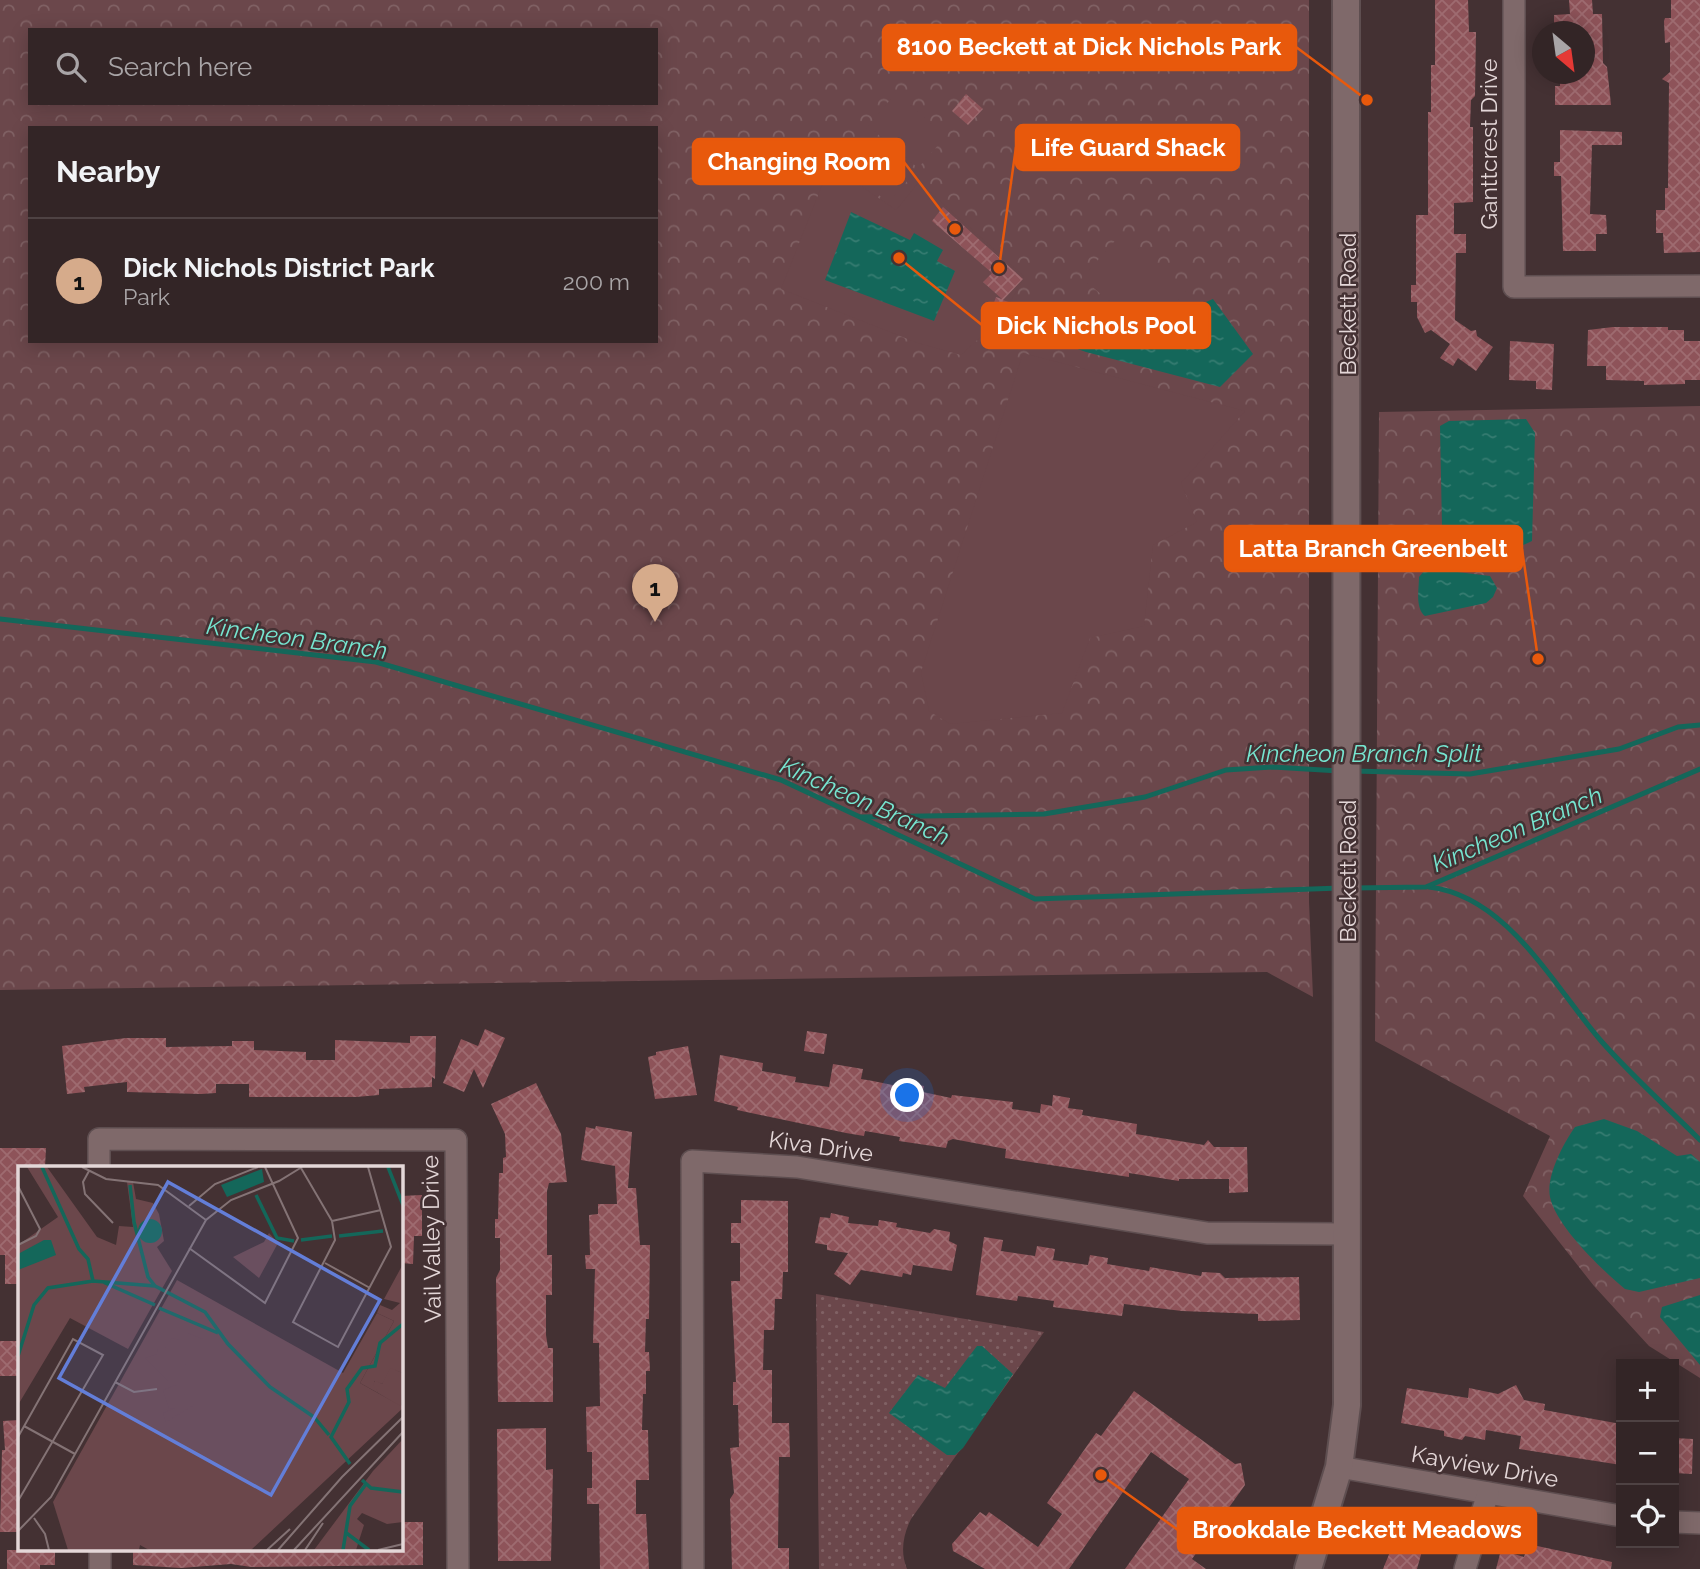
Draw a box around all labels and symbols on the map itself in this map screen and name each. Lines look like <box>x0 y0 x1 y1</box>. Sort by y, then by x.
north arrow <box>1532 21 1595 84</box>
callout: 8100 Beckett at Dick Nichols Park <box>883 25 1296 70</box>
text: 8100 Beckett at Dick Nichols Park <box>896 32 1282 61</box>
street label: Ganttcrest Drive <box>1475 59 1502 229</box>
callout: Life Guard Shack <box>1016 125 1239 170</box>
text: Life Guard Shack <box>1030 133 1226 162</box>
callout: Changing Room <box>693 139 904 184</box>
text: Changing Room <box>707 147 891 176</box>
street label: Beckett Road <box>1334 233 1361 375</box>
callout: Dick Nichols Pool <box>982 303 1210 348</box>
text: Dick Nichols Pool <box>996 311 1196 340</box>
callout: Latta Branch Greenbelt <box>1225 526 1522 571</box>
text: Latta Branch Greenbelt <box>1238 534 1508 563</box>
pin: 1 <box>632 564 678 622</box>
water label: Kincheon Branch <box>205 611 389 665</box>
water label: Kincheon Branch Split <box>1246 739 1482 768</box>
water label: Kincheon Branch <box>776 751 954 851</box>
water label: Kincheon Branch <box>1427 780 1607 878</box>
street label: Beckett Road <box>1334 800 1361 942</box>
your location <box>890 1078 924 1112</box>
street label: Kiva Drive <box>767 1125 875 1167</box>
street label: Vail Valley Drive <box>416 1155 446 1323</box>
inset map <box>18 1166 402 1552</box>
street label: Kayview Drive <box>1409 1440 1561 1492</box>
callout: Brookdale Beckett Meadows <box>1178 1508 1536 1553</box>
text: Brookdale Beckett Meadows <box>1192 1515 1522 1544</box>

